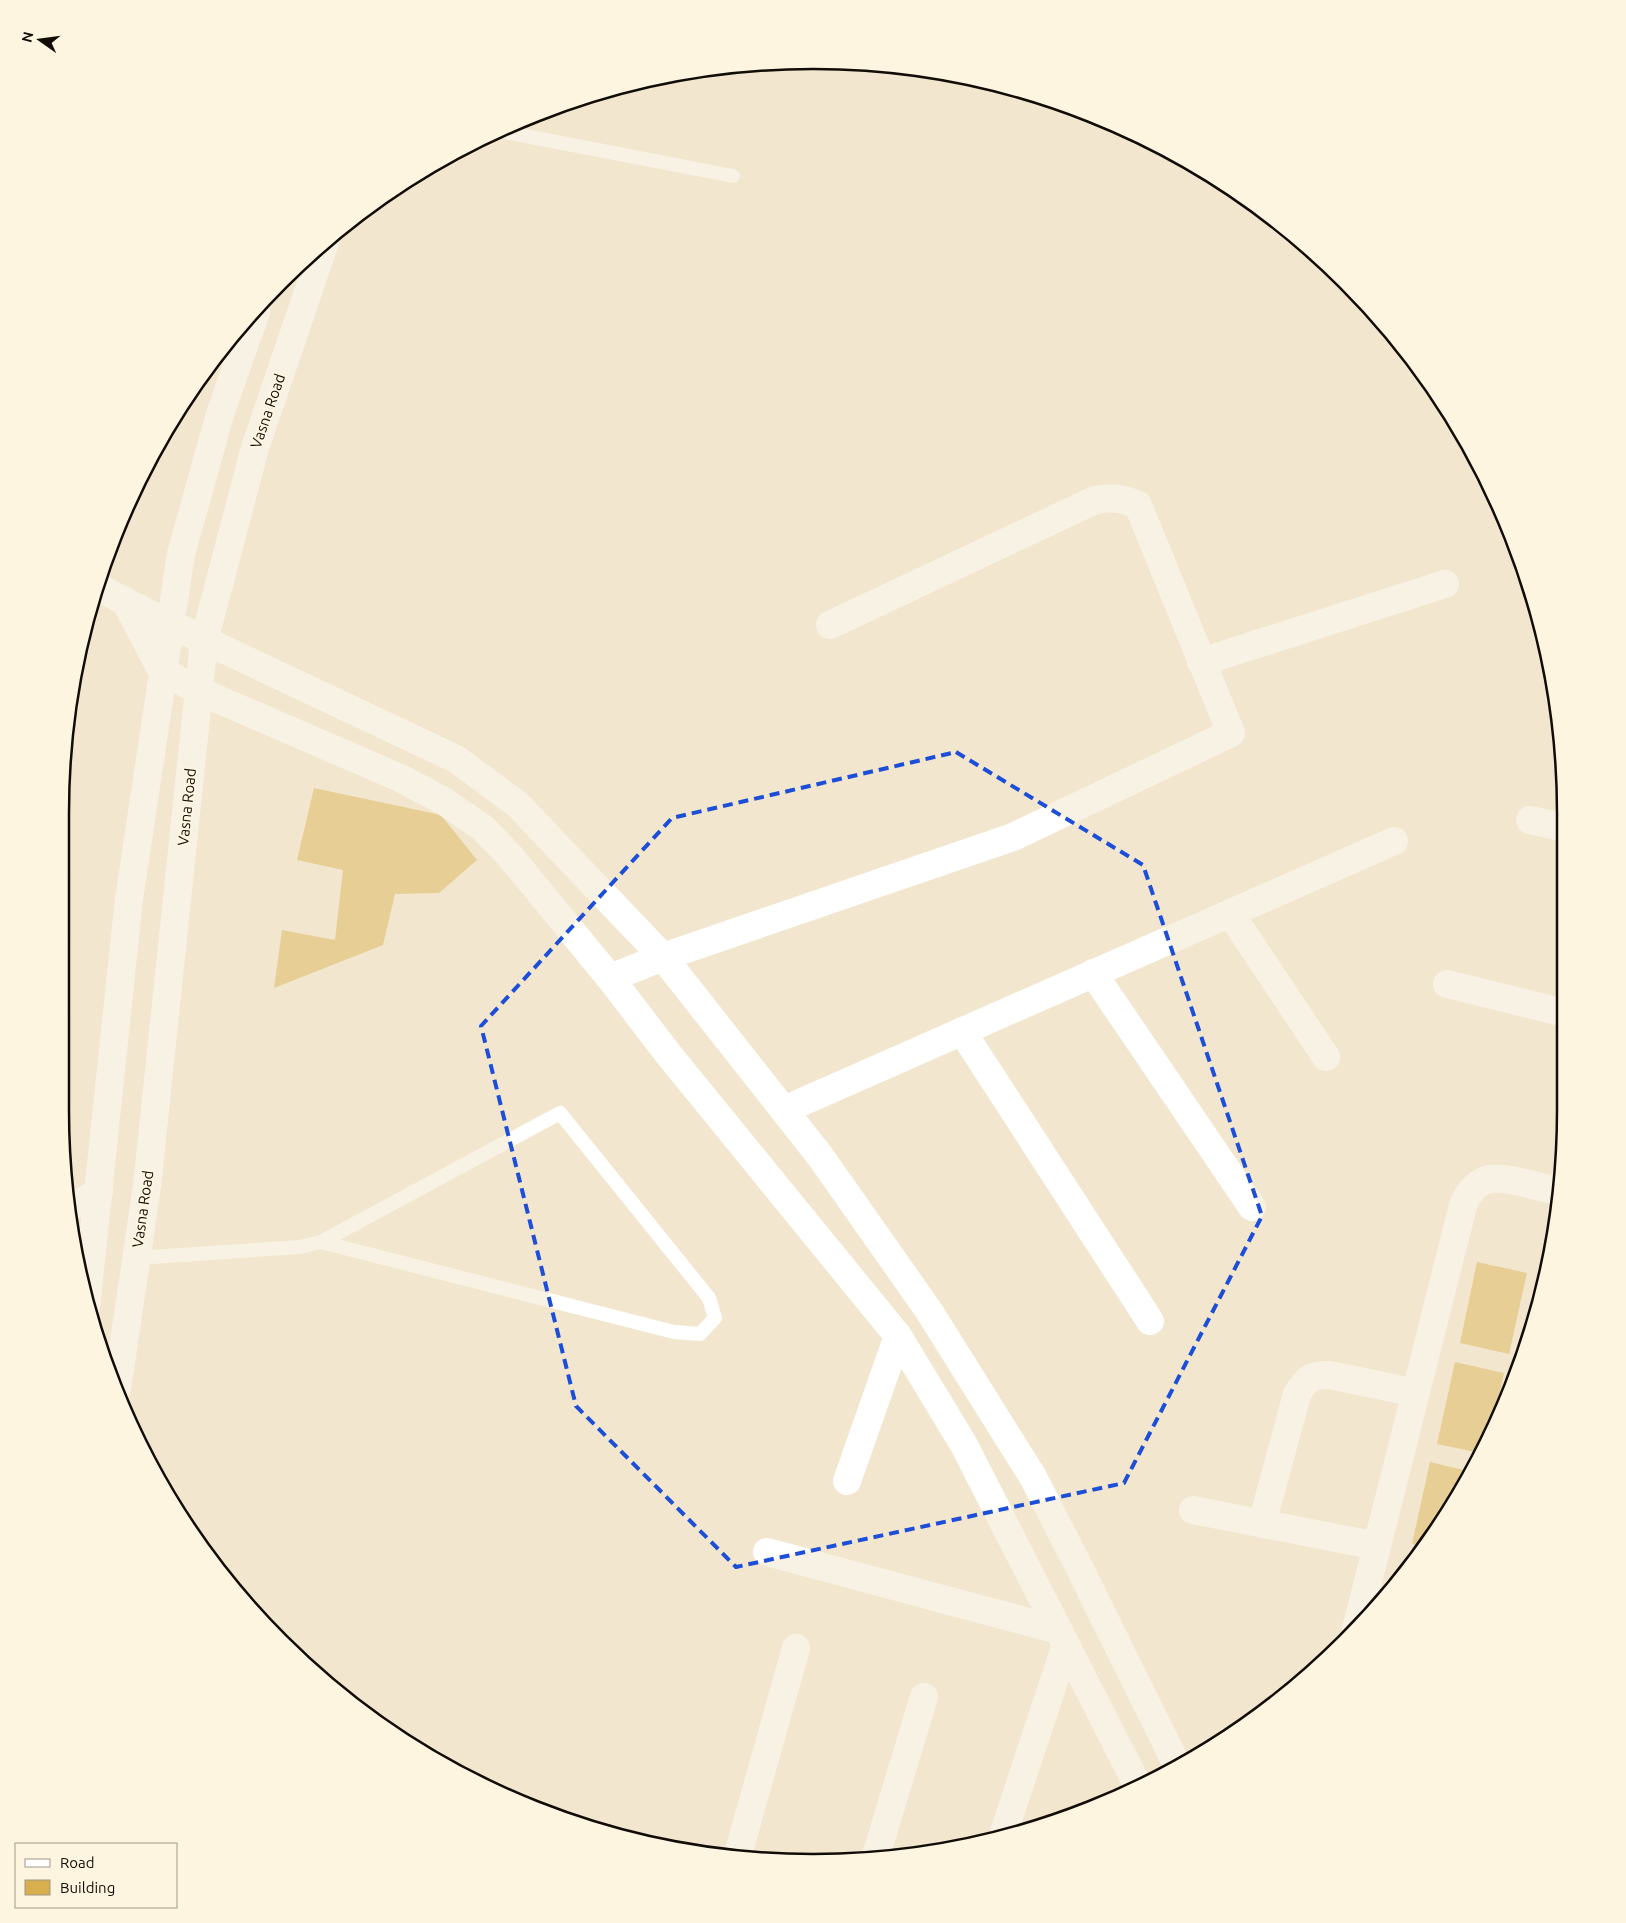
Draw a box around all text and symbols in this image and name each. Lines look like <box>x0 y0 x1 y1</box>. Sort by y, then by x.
north arrow <box>15 15 65 65</box>
text: N <box>18 30 36 44</box>
street label: Vasna Road <box>247 371 288 450</box>
street label: Vasna Road <box>174 767 199 847</box>
street label: Vasna Road <box>129 1169 156 1249</box>
legend <box>15 1843 178 1908</box>
text: Road <box>60 1854 95 1871</box>
text: Building <box>60 1879 115 1896</box>

